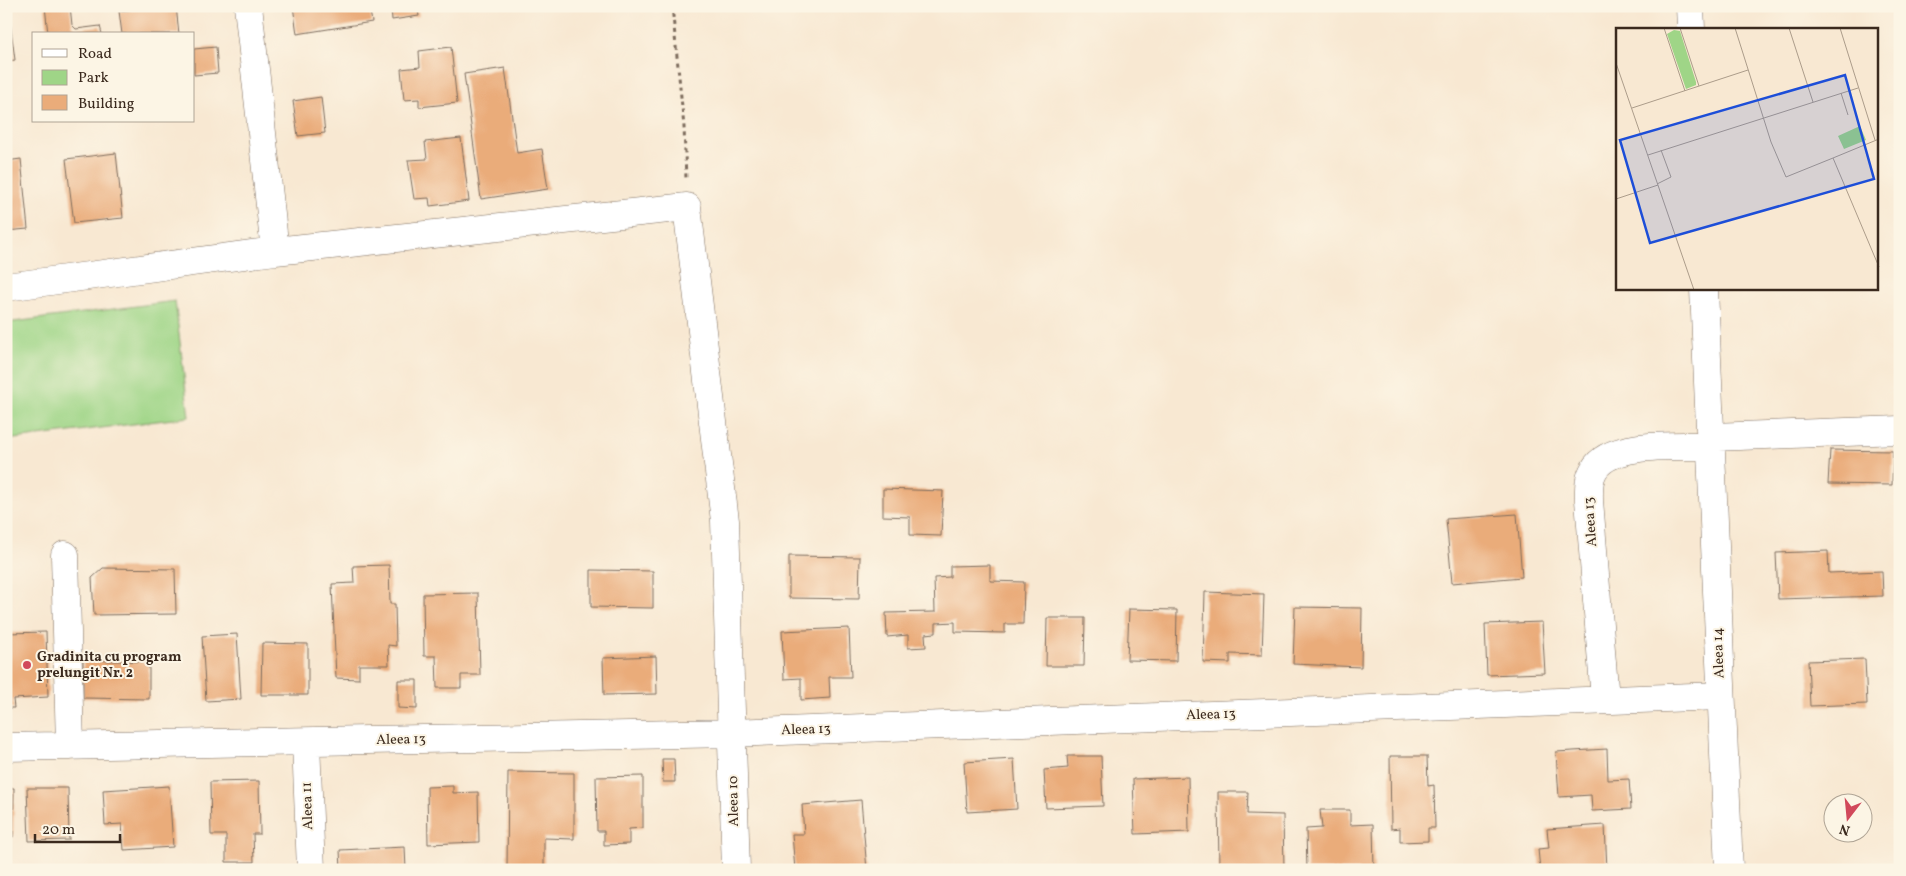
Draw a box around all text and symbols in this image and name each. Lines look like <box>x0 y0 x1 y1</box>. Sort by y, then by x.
inset map <box>1616 28 1878 290</box>
legend <box>32 32 195 122</box>
text: Road <box>78 44 112 65</box>
text: Park <box>78 68 109 89</box>
text: Building <box>78 94 135 115</box>
street label: Aleea 13 <box>1580 497 1602 547</box>
street label: Aleea 14 <box>1709 627 1729 679</box>
place label: Gradinita cu program prelungit Nr. 2 <box>37 648 182 683</box>
marker: Gradinita cu program prelungit Nr. 2 <box>21 659 33 671</box>
street label: Aleea 13 <box>1186 705 1236 725</box>
street label: Aleea 13 <box>781 720 831 740</box>
street label: Aleea 13 <box>376 730 426 750</box>
street label: Aleea 10 <box>724 775 744 827</box>
street label: Aleea 11 <box>298 782 318 830</box>
north arrow <box>1824 794 1874 844</box>
scale bar <box>35 811 120 843</box>
text: N <box>1837 819 1852 840</box>
text: 20 m <box>42 820 75 841</box>

